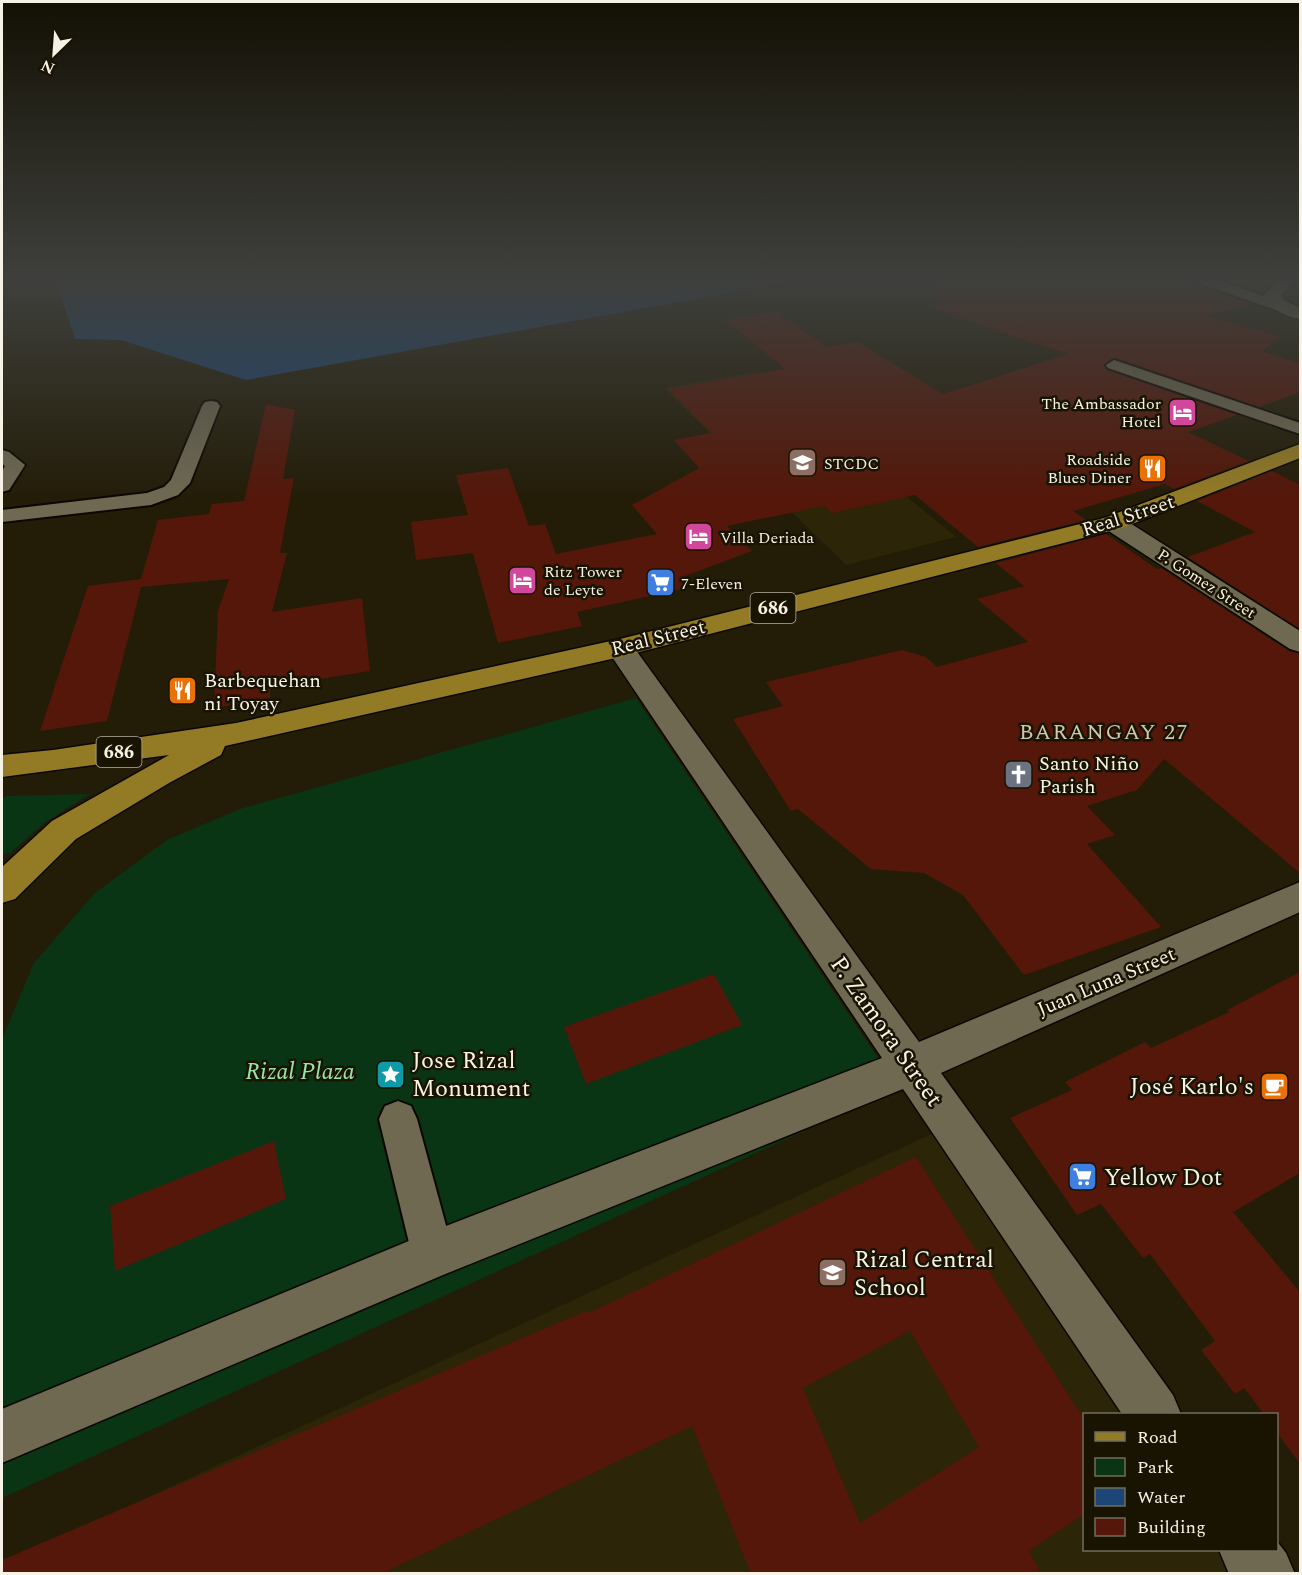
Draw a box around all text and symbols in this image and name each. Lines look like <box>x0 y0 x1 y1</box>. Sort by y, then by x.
north arrow <box>24 24 84 84</box>
text: N <box>37 53 59 80</box>
place label: The Ambassador Hotel <box>1041 392 1161 434</box>
hotel icon: The Ambassador Hotel <box>1166 396 1198 428</box>
school or university icon: STCDC <box>787 447 819 479</box>
place label: Roadside Blues Diner <box>1047 448 1131 490</box>
place label: STCDC <box>824 452 879 476</box>
restaurant icon: Roadside Blues Diner <box>1136 452 1168 484</box>
street label: Real Street <box>1078 487 1179 545</box>
hotel icon: Villa Deriada <box>683 521 715 553</box>
place label: Villa Deriada <box>720 526 814 550</box>
street label: P. Gomez Street <box>1153 543 1261 625</box>
place label: Ritz Tower de Leyte <box>544 560 622 602</box>
hotel icon: Ritz Tower de Leyte <box>507 564 539 596</box>
supermarket icon: 7-Eleven <box>644 567 676 599</box>
place label: 7-Eleven <box>681 572 743 596</box>
road number: 686 <box>750 593 796 623</box>
street label: Real Street <box>608 612 708 664</box>
place label: Barbequehan ni Toyay <box>204 666 321 719</box>
restaurant icon: Barbequehan ni Toyay <box>167 675 199 707</box>
district label: BARANGAY 27 <box>1019 716 1189 749</box>
road number: 686 <box>96 737 142 767</box>
place label: Santo Niño Parish <box>1039 749 1139 802</box>
church icon: Santo Niño Parish <box>1002 759 1034 791</box>
street label: Juan Luna Street <box>1032 939 1180 1025</box>
street label: P. Zamora Street <box>821 949 952 1114</box>
place label: Jose Rizal Monument <box>412 1043 530 1107</box>
park label: Rizal Plaza <box>245 1054 355 1090</box>
place icon: Jose Rizal Monument <box>375 1058 407 1090</box>
place label: José Karlo's <box>1130 1069 1254 1105</box>
cafe icon: José Karlo's <box>1259 1070 1291 1102</box>
place label: Yellow Dot <box>1104 1160 1222 1196</box>
supermarket icon: Yellow Dot <box>1067 1161 1099 1193</box>
place label: Rizal Central School <box>854 1242 994 1306</box>
school or university icon: Rizal Central School <box>817 1257 849 1289</box>
legend <box>1083 1413 1278 1551</box>
text: Road <box>1137 1424 1178 1451</box>
text: Park <box>1137 1454 1174 1481</box>
text: Water <box>1137 1484 1185 1511</box>
text: Building <box>1137 1514 1206 1541</box>

